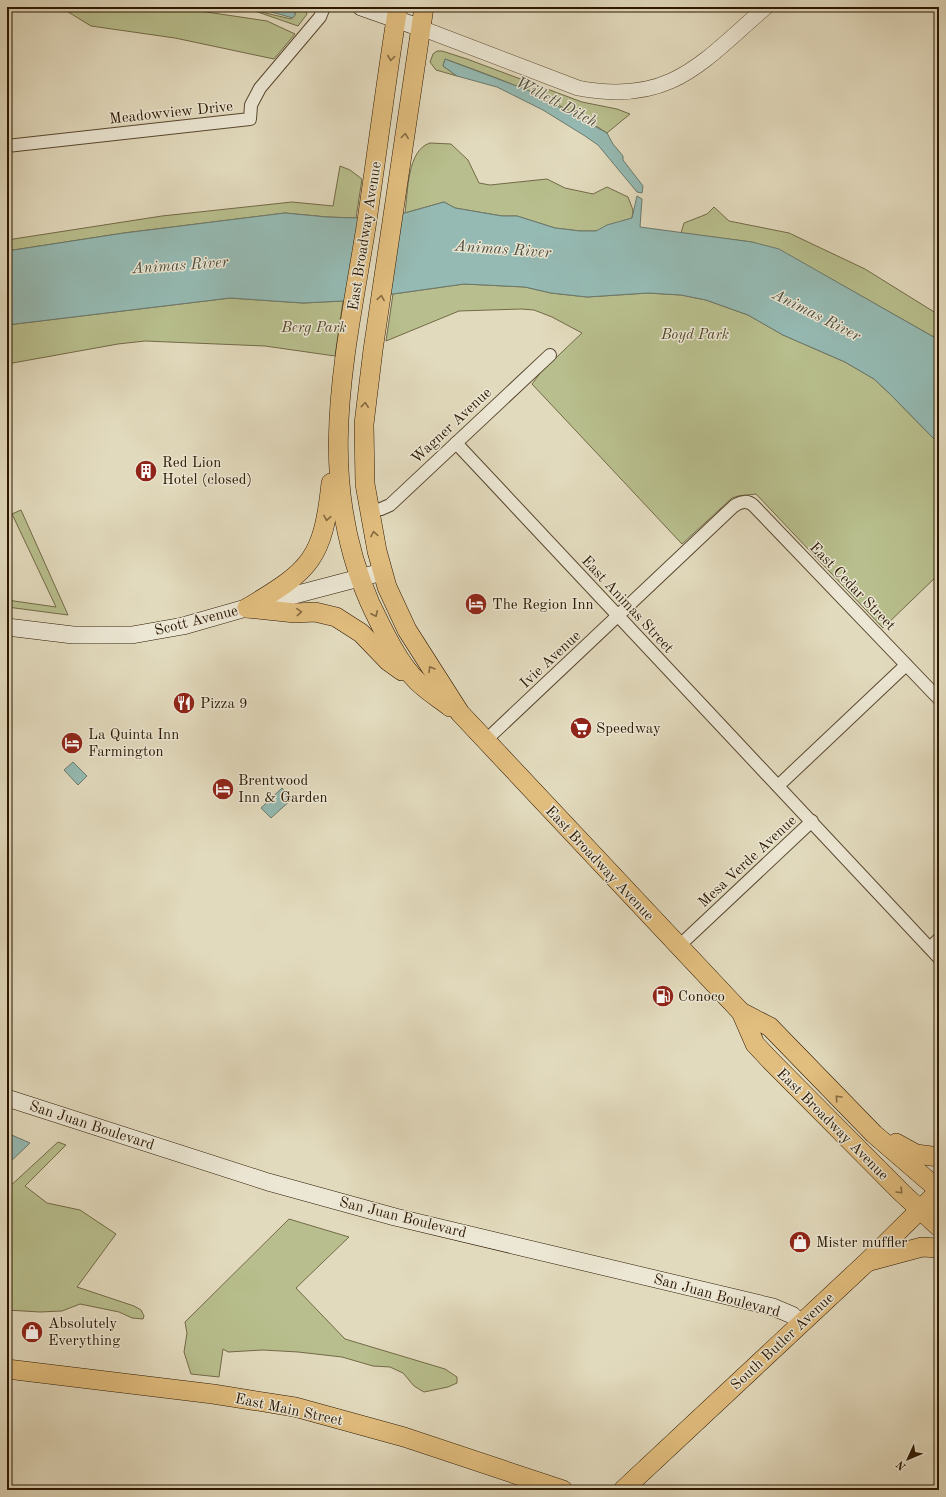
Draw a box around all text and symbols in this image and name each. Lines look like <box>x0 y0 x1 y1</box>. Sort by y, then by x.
one-way arrow <box>386 55 395 61</box>
water label: Willett Ditch <box>513 75 600 131</box>
street label: Meadowview Drive <box>109 100 234 127</box>
one-way arrow <box>400 133 409 140</box>
street label: East Broadway Avenue <box>346 160 385 312</box>
water label: Animas River <box>453 239 553 261</box>
water label: Animas River <box>130 255 230 277</box>
water label: Animas River <box>768 286 864 345</box>
one-way arrow <box>376 295 385 301</box>
park label: Berg Park <box>280 321 347 336</box>
park label: Boyd Park <box>660 328 729 343</box>
street label: Wagner Avenue <box>409 385 495 467</box>
one-way arrow <box>361 402 370 408</box>
place label: Red Lion Hotel (closed) <box>162 456 252 488</box>
building icon: Red Lion Hotel (closed) <box>133 458 159 484</box>
one-way arrow <box>323 515 331 522</box>
one-way arrow <box>370 531 378 537</box>
street label: East Cedar Street <box>806 540 898 634</box>
street label: East Animas Street <box>578 553 676 657</box>
hotel icon: The Region Inn <box>463 591 489 617</box>
place label: The Region Inn <box>492 598 594 613</box>
street label: Scott Avenue <box>153 604 240 639</box>
one-way arrow <box>296 608 302 616</box>
one-way arrow <box>370 609 378 617</box>
street label: Ivie Avenue <box>518 628 584 692</box>
one-way arrow <box>429 666 436 673</box>
restaurant icon: Pizza 9 <box>171 690 197 716</box>
place label: Pizza 9 <box>200 697 248 712</box>
supermarket icon: Speedway <box>568 715 594 741</box>
place label: Speedway <box>596 722 661 737</box>
place label: La Quinta Inn Farmington <box>88 728 179 760</box>
hotel icon: La Quinta Inn Farmington <box>59 730 85 756</box>
place label: Brentwood Inn & Garden <box>238 774 328 806</box>
hotel icon: Brentwood Inn & Garden <box>210 776 236 802</box>
street label: East Broadway Avenue <box>542 804 656 924</box>
street label: Mesa Verde Avenue <box>696 813 800 911</box>
fuel station icon: Conoco <box>650 983 676 1009</box>
place label: Conoco <box>678 990 725 1005</box>
street label: East Broadway Avenue <box>773 1066 891 1184</box>
one-way arrow <box>835 1095 843 1103</box>
street label: San Juan Boulevard <box>27 1099 156 1154</box>
one-way arrow <box>895 1186 903 1194</box>
street label: San Juan Boulevard <box>338 1195 468 1242</box>
shop icon: Mister muffler <box>787 1229 813 1255</box>
place label: Mister muffler <box>816 1236 908 1251</box>
street label: San Juan Boulevard <box>652 1272 782 1321</box>
street label: South Butler Avenue <box>729 1291 838 1394</box>
place label: Absolutely Everything <box>48 1317 120 1349</box>
shop icon: Absolutely Everything <box>19 1319 45 1345</box>
street label: East Main Street <box>233 1392 344 1429</box>
north arrow <box>888 1439 928 1479</box>
text: N <box>895 1458 909 1472</box>

